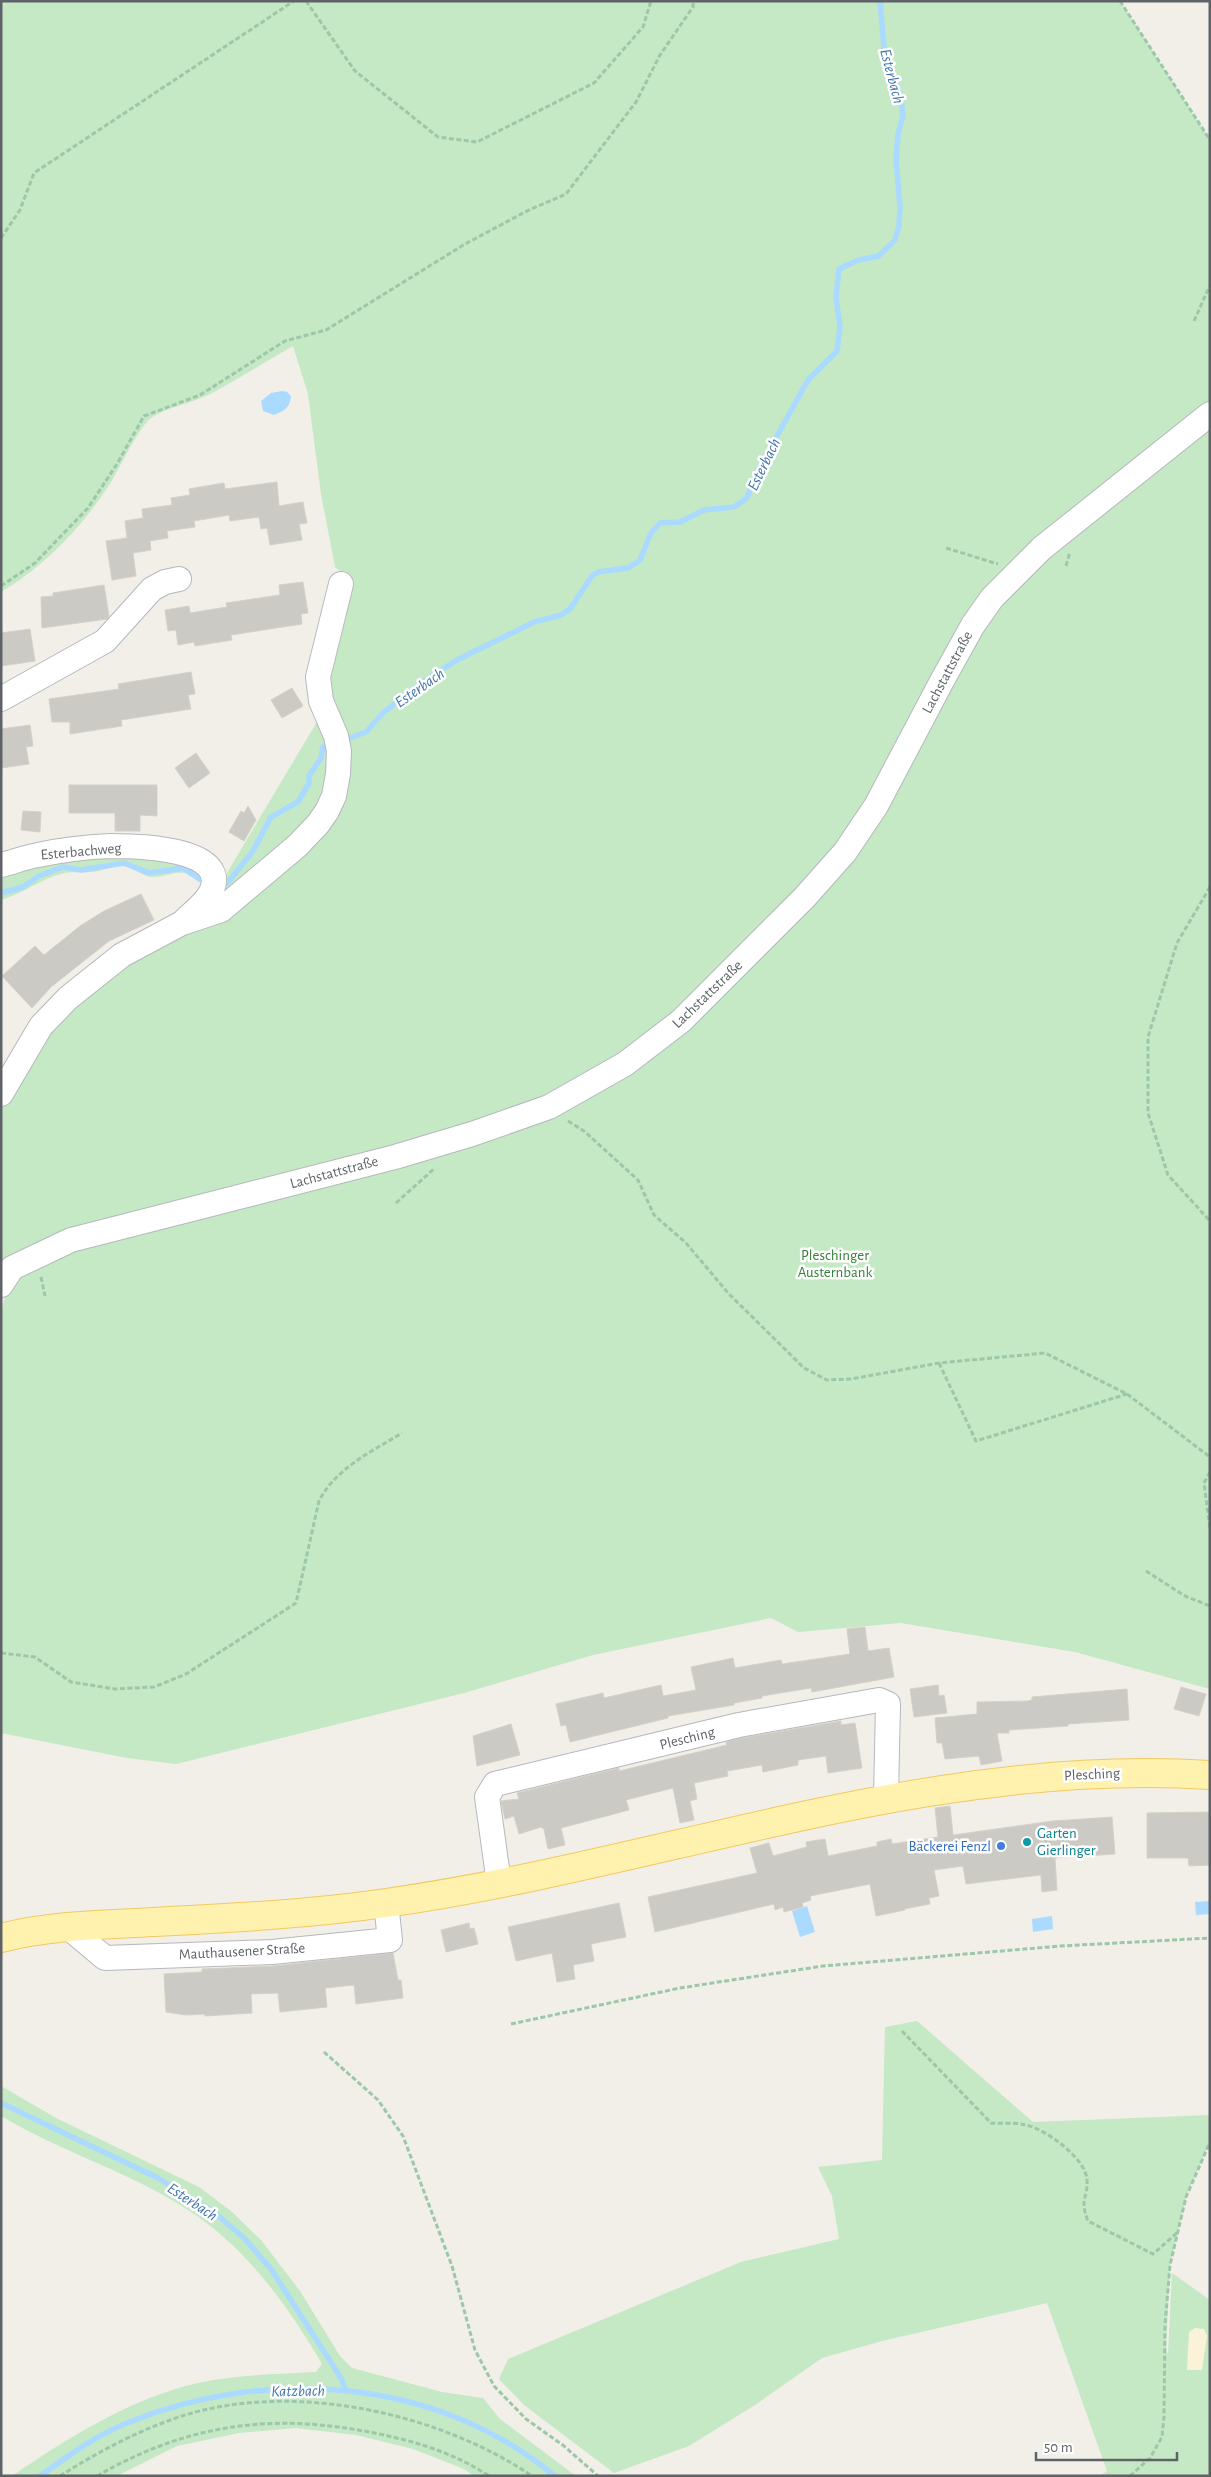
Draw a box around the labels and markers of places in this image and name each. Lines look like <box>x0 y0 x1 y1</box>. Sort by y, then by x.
place label: Garten Gierlinger <box>1037 1826 1096 1858</box>
marker: Garten Gierlinger <box>1021 1836 1033 1848</box>
place label: Bäckerei Fenzl <box>908 1839 991 1854</box>
marker: Bäckerei Fenzl <box>995 1840 1007 1852</box>

